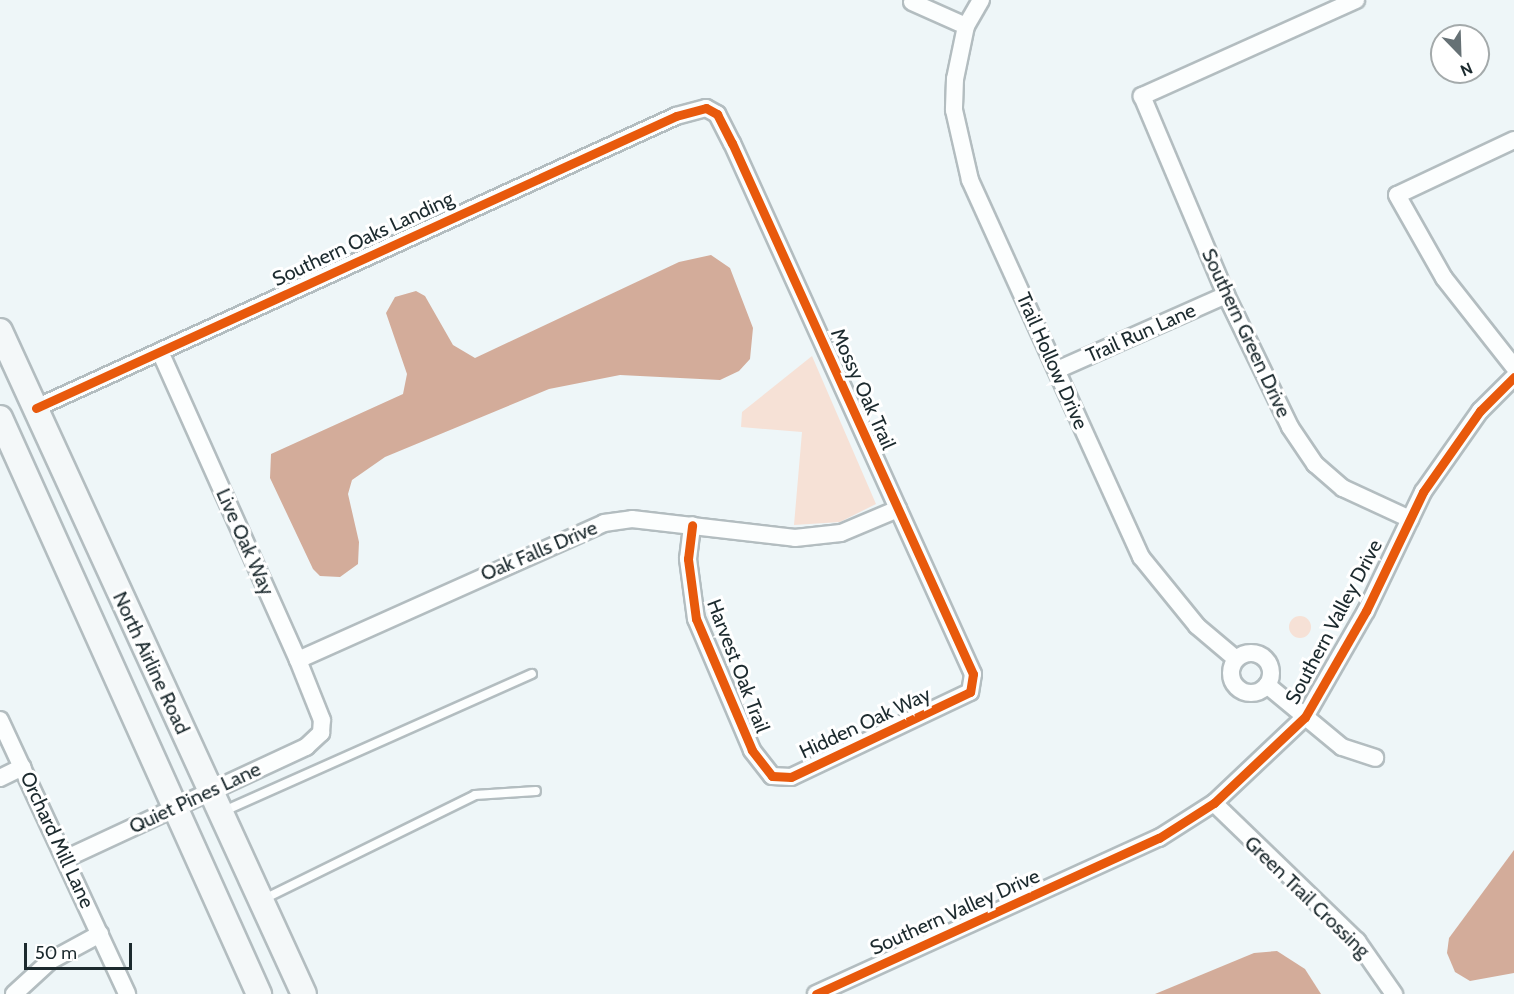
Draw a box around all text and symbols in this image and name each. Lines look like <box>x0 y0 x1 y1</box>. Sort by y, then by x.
north arrow <box>1430 24 1490 84</box>
text: N <box>1458 58 1475 80</box>
street label: Southern Oaks Landing <box>269 187 457 291</box>
street label: Southern Green Drive <box>1196 245 1296 421</box>
street label: Trail Hollow Drive <box>1011 289 1093 433</box>
street label: Trail Run Lane <box>1083 298 1199 368</box>
street label: Mossy Oak Trail <box>826 325 900 453</box>
street label: Live Oak Way <box>211 485 279 599</box>
street label: Oak Falls Drive <box>477 516 601 586</box>
street label: Southern Valley Drive <box>1280 536 1388 708</box>
street label: North Airline Road <box>108 588 194 738</box>
street label: Harvest Oak Trail <box>701 596 775 736</box>
street label: Hidden Oak Way <box>796 682 934 764</box>
street label: Quiet Pines Lane <box>125 757 265 839</box>
street label: Orchard Mill Lane <box>15 768 99 912</box>
street label: Green Trail Crossing <box>1239 831 1375 963</box>
street label: Southern Valley Drive <box>867 864 1043 960</box>
scale bar <box>27 931 135 969</box>
text: 50 m <box>35 942 77 964</box>

